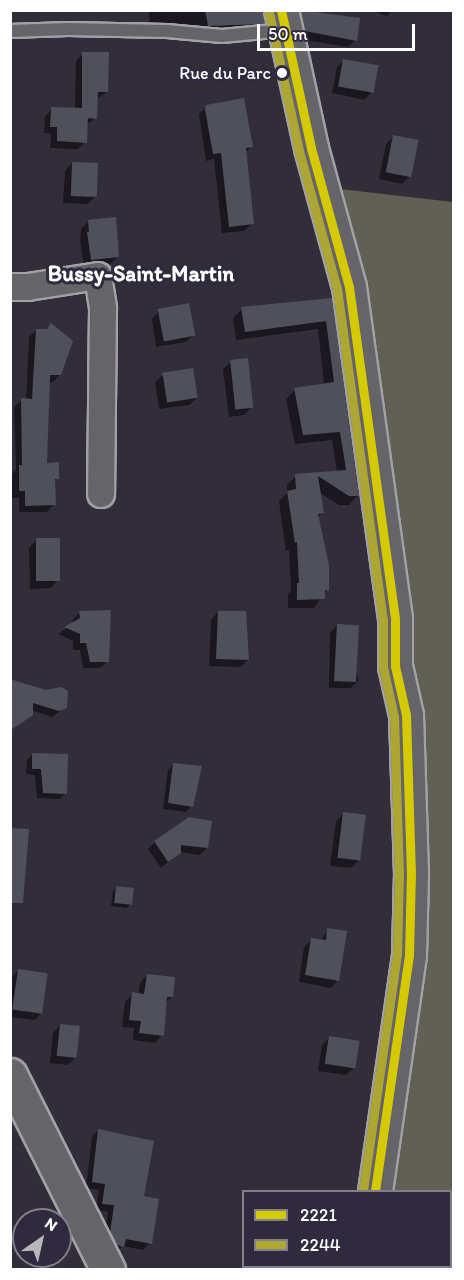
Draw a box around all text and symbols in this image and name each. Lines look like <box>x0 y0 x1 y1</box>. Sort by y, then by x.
scale bar <box>260 12 418 50</box>
text: 50 m <box>268 23 308 45</box>
place label: Rue du Parc <box>179 62 271 84</box>
marker: Rue du Parc <box>276 67 288 79</box>
district label: Bussy-Saint-Martin <box>48 261 234 287</box>
legend <box>242 1190 452 1268</box>
text: 2221 <box>300 1204 337 1226</box>
north arrow <box>12 1208 72 1268</box>
text: N <box>41 1213 61 1235</box>
text: 2244 <box>300 1234 341 1256</box>

